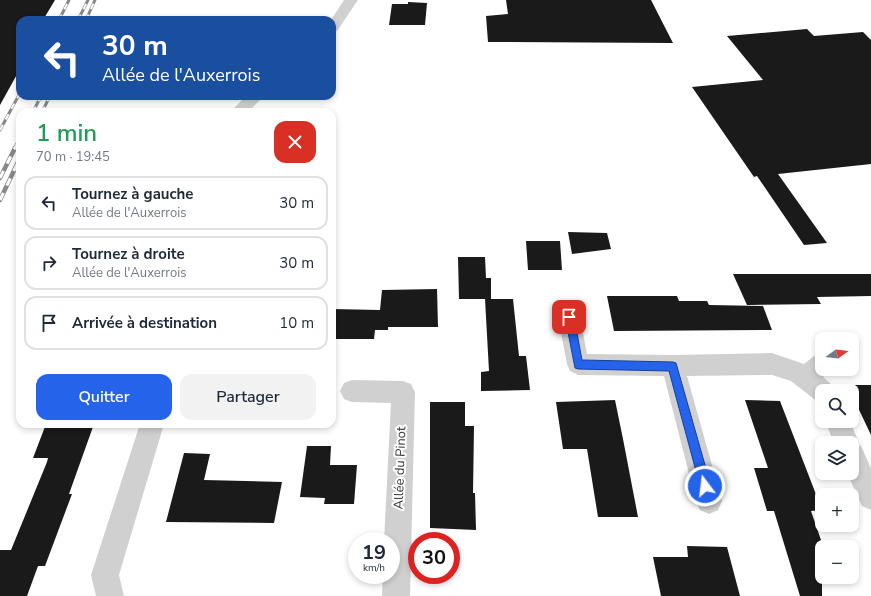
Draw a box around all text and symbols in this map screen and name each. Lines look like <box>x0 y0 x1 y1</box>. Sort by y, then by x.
text: 30 m <box>102 27 168 65</box>
icon: left <box>36 32 88 84</box>
text: Allée de l'Auxerrois <box>102 63 260 87</box>
text: 1 min <box>36 117 97 149</box>
button: close <box>274 121 316 163</box>
text: 70 m · 19:45 <box>36 148 110 166</box>
text: Tournez à gauche <box>72 184 194 204</box>
icon: left <box>38 192 60 214</box>
text: 30 m <box>279 193 314 213</box>
text: Allée de l'Auxerrois <box>72 204 186 222</box>
text: Tournez à droite <box>72 244 185 264</box>
icon: right <box>38 252 60 274</box>
text: 30 m <box>279 253 314 273</box>
text: Allée de l'Auxerrois <box>72 264 186 282</box>
pin <box>552 300 586 334</box>
icon: arrive <box>558 306 580 328</box>
icon: arrive <box>38 312 60 334</box>
text: Arrivée à destination <box>72 313 217 333</box>
text: 10 m <box>279 313 314 333</box>
north arrow <box>815 332 859 376</box>
map controls <box>815 332 859 584</box>
button: Quitter <box>36 374 172 420</box>
button: Partager <box>180 374 316 420</box>
button: search <box>815 384 859 428</box>
street label: Allée du Pinot <box>390 426 410 510</box>
button: layers <box>815 436 859 480</box>
position arrow <box>684 465 726 507</box>
button: + <box>815 488 859 532</box>
speed limit sign: 30 <box>408 532 460 584</box>
text: 19 <box>362 539 386 566</box>
button: − <box>815 540 859 584</box>
text: km/h <box>363 561 385 575</box>

